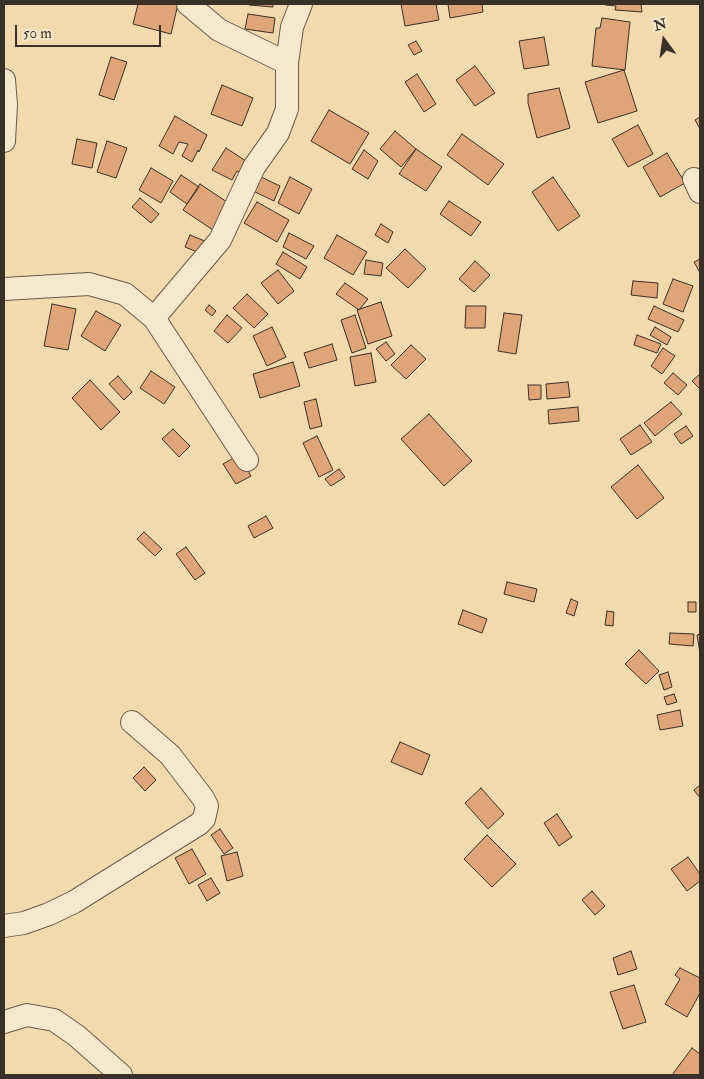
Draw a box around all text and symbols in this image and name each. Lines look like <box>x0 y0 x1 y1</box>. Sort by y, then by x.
scale bar <box>18 15 164 47</box>
north arrow <box>639 15 689 65</box>
text: N <box>652 15 668 35</box>
text: 50 m <box>23 24 52 43</box>

